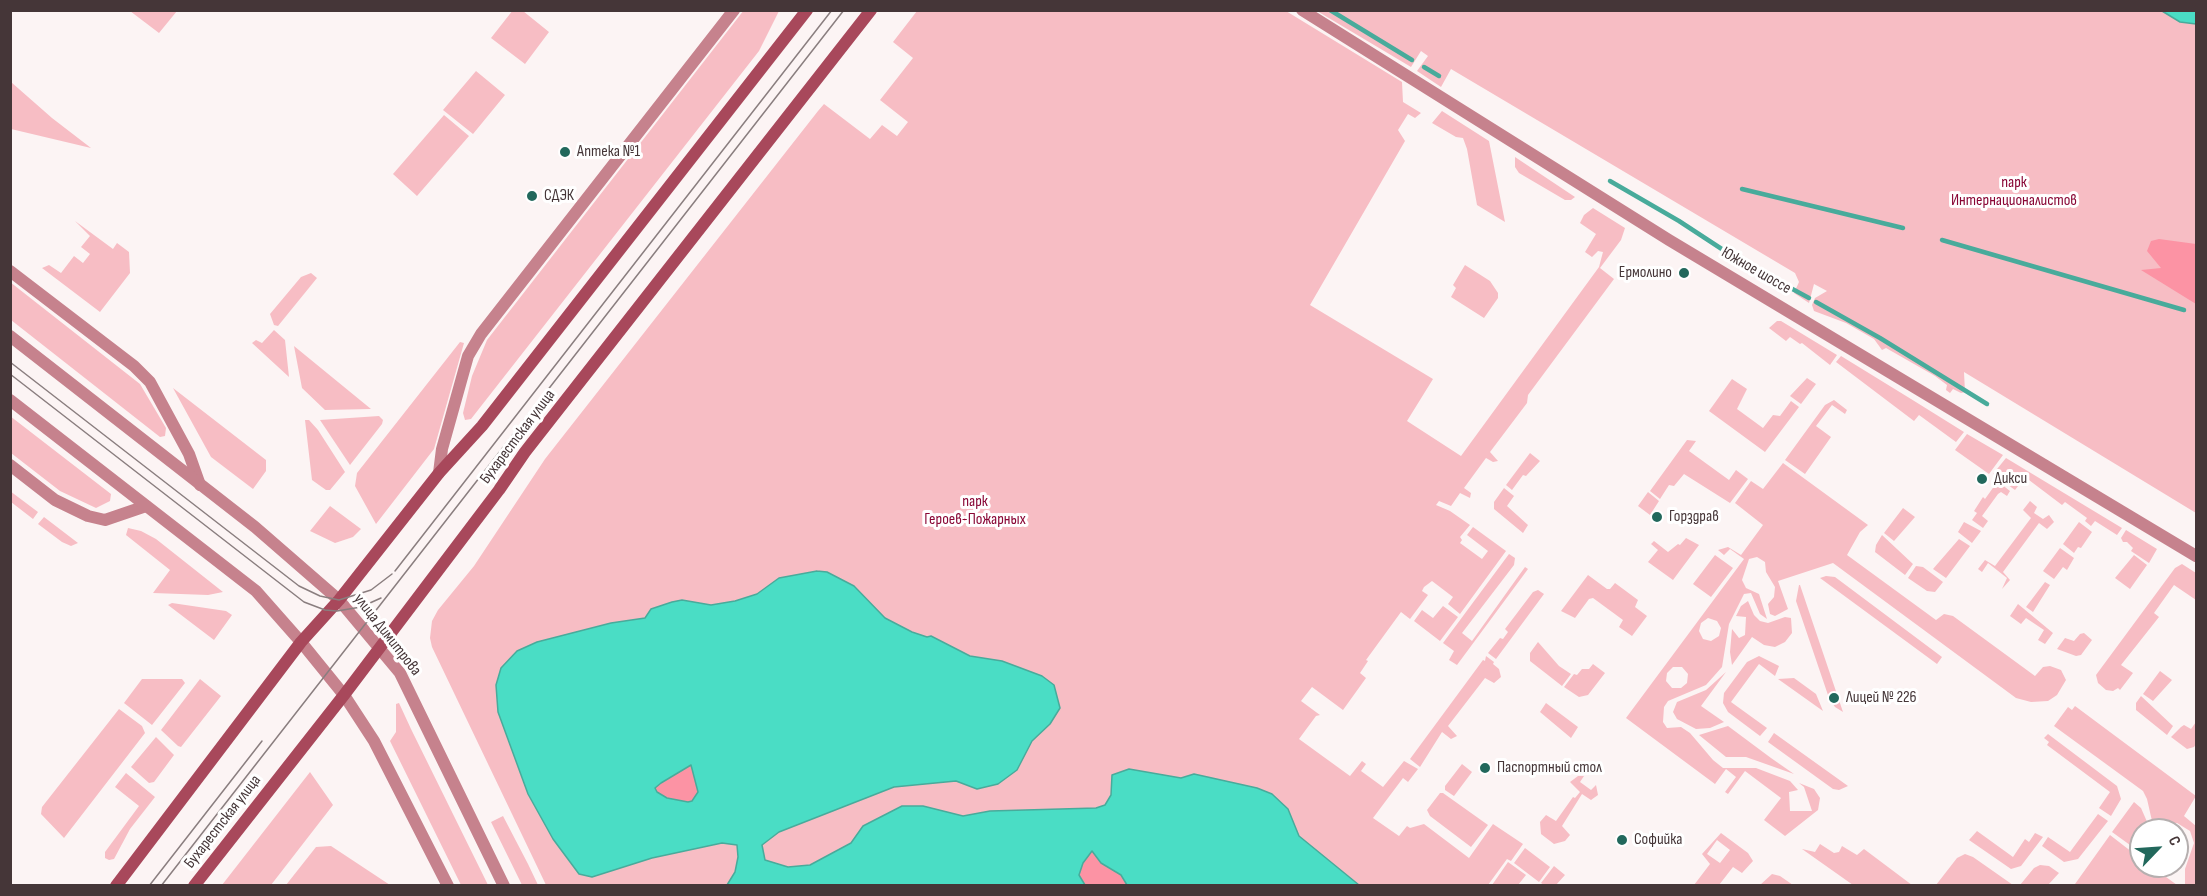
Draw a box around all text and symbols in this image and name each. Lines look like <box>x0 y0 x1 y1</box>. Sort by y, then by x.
place label: Аптека №1 <box>577 142 640 162</box>
marker: Аптека №1 <box>558 145 572 159</box>
park label: парк Интернационалистов <box>1951 173 2077 211</box>
place label: СДЭК <box>544 186 574 206</box>
marker: СДЭК <box>525 189 539 203</box>
street label: Южное шоссе <box>1718 243 1794 299</box>
place label: Ермолино <box>1619 263 1672 283</box>
marker: Ермолино <box>1677 266 1691 280</box>
street label: Бухарестская улица <box>476 386 560 488</box>
place label: Дикси <box>1994 469 2027 489</box>
marker: Дикси <box>1975 472 1989 486</box>
park label: парк Героев-Пожарных <box>924 492 1026 530</box>
place label: Горздрав <box>1669 507 1719 527</box>
marker: Горздрав <box>1650 510 1664 524</box>
street label: улица Димитрова <box>349 590 425 680</box>
place label: Лицей № 226 <box>1846 688 1917 708</box>
marker: Лицей № 226 <box>1827 691 1841 705</box>
place label: Паспортный стол <box>1497 758 1602 778</box>
marker: Паспортный стол <box>1478 761 1492 775</box>
street label: Бухарестская улица <box>181 772 265 872</box>
north arrow <box>2129 818 2189 878</box>
place label: Софийка <box>1634 830 1682 850</box>
marker: Софийка <box>1615 833 1629 847</box>
text: С <box>2164 833 2184 849</box>

